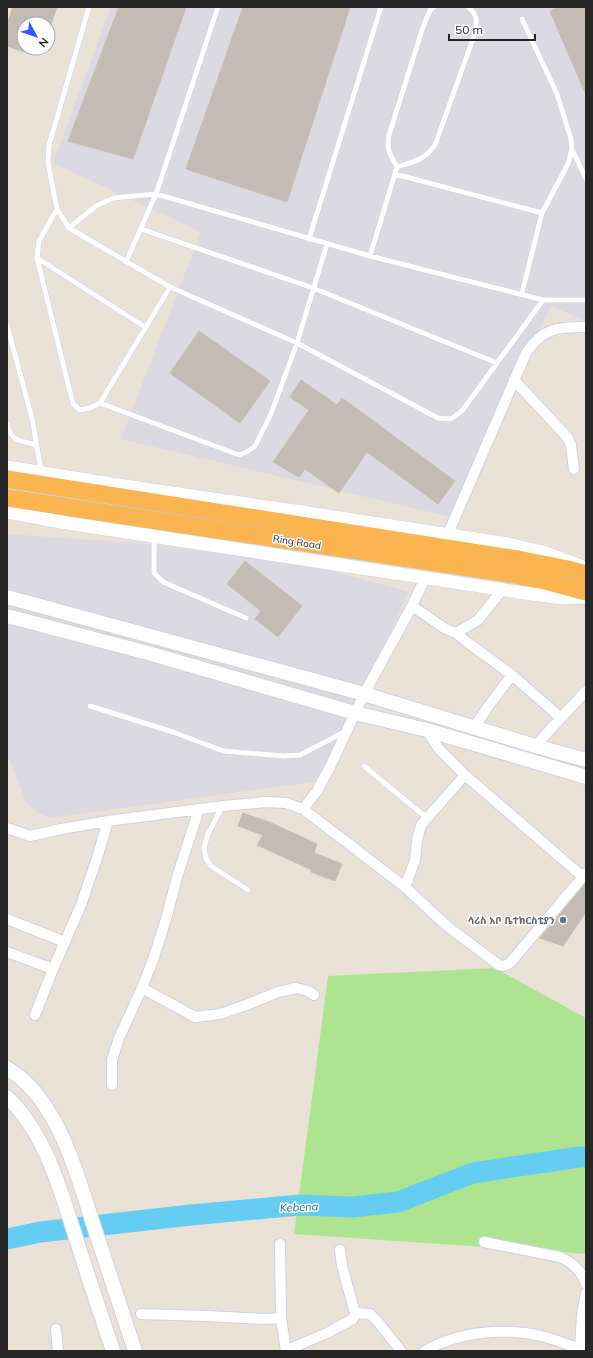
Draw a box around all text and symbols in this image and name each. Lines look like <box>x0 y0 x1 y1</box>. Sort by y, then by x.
north arrow <box>16 16 56 56</box>
scale bar <box>449 16 535 42</box>
text: 50 m <box>455 22 483 37</box>
text: N <box>36 35 52 50</box>
street label: Ring Road <box>272 532 322 552</box>
place label: ሳሪስ አቦ ቤተክርስቲያን <box>468 914 555 927</box>
marker: ሳሪስ አቦ ቤተክርስቲያን <box>558 915 568 925</box>
water label: Kebena <box>280 1199 319 1215</box>

